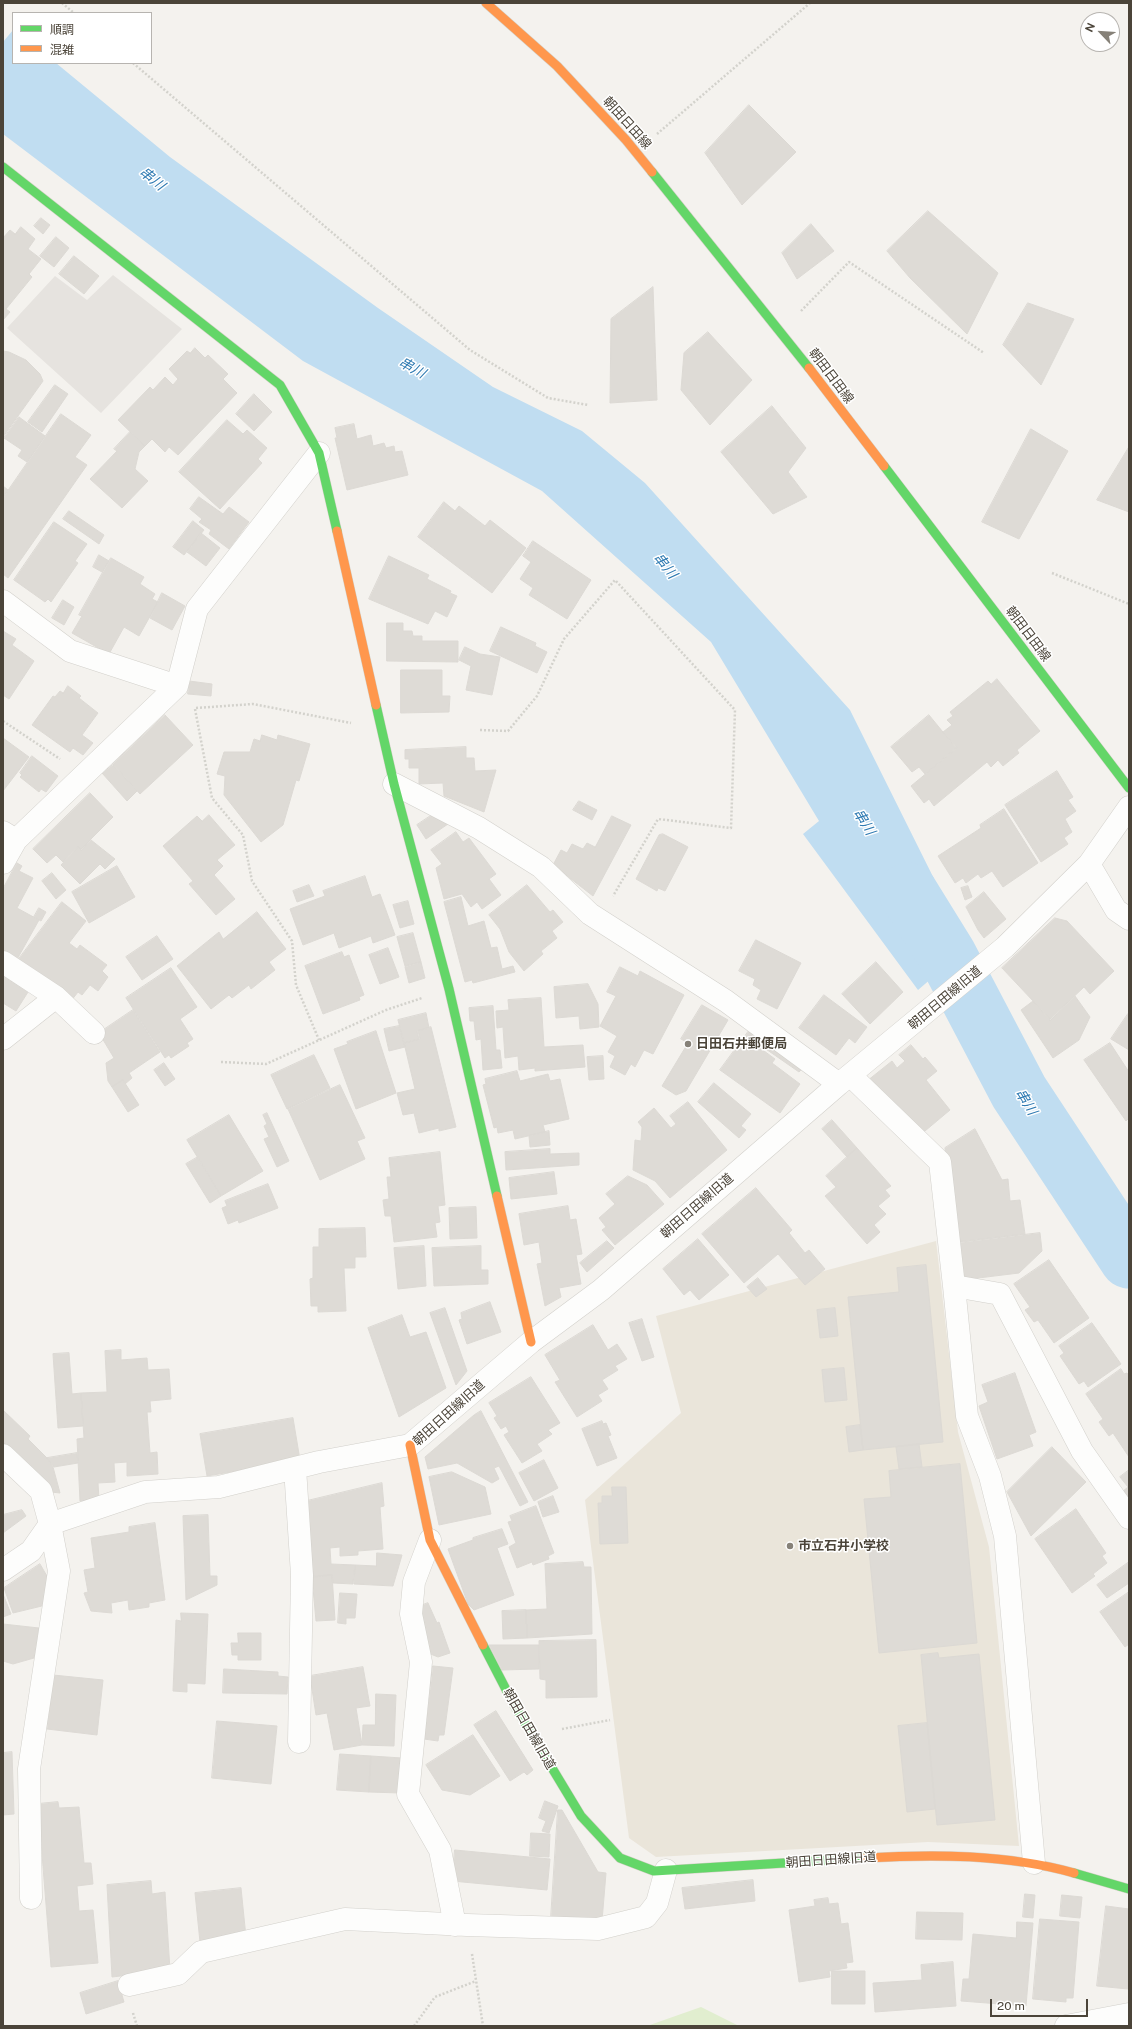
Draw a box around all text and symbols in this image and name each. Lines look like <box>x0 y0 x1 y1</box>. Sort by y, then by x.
legend <box>12 12 152 64</box>
north arrow <box>1080 12 1120 52</box>
text: N <box>1083 21 1097 34</box>
text: 順調 <box>50 23 74 37</box>
text: 混雑 <box>50 43 74 57</box>
street label: 朝田日田線 <box>599 94 655 152</box>
water label: 串川 <box>136 164 168 194</box>
street label: 朝田日田線 <box>805 345 857 407</box>
water label: 串川 <box>396 354 428 382</box>
water label: 串川 <box>650 550 680 582</box>
street label: 朝田日田線 <box>1002 603 1054 665</box>
water label: 串川 <box>849 806 879 838</box>
street label: 朝田日田線旧道 <box>905 963 985 1033</box>
place label: 日田石井郵便局 <box>696 1036 787 1052</box>
marker: 日田石井郵便局 <box>683 1039 693 1049</box>
water label: 串川 <box>1011 1086 1041 1118</box>
street label: 朝田日田線旧道 <box>658 1170 736 1242</box>
street label: 朝田日田線旧道 <box>410 1377 488 1449</box>
place label: 市立石井小学校 <box>798 1538 889 1554</box>
marker: 市立石井小学校 <box>785 1541 795 1551</box>
street label: 朝田日田線旧道 <box>499 1686 559 1772</box>
street label: 朝田日田線旧道 <box>785 1849 877 1871</box>
scale bar <box>992 1991 1090 2017</box>
text: 20 m <box>997 1999 1025 2013</box>

